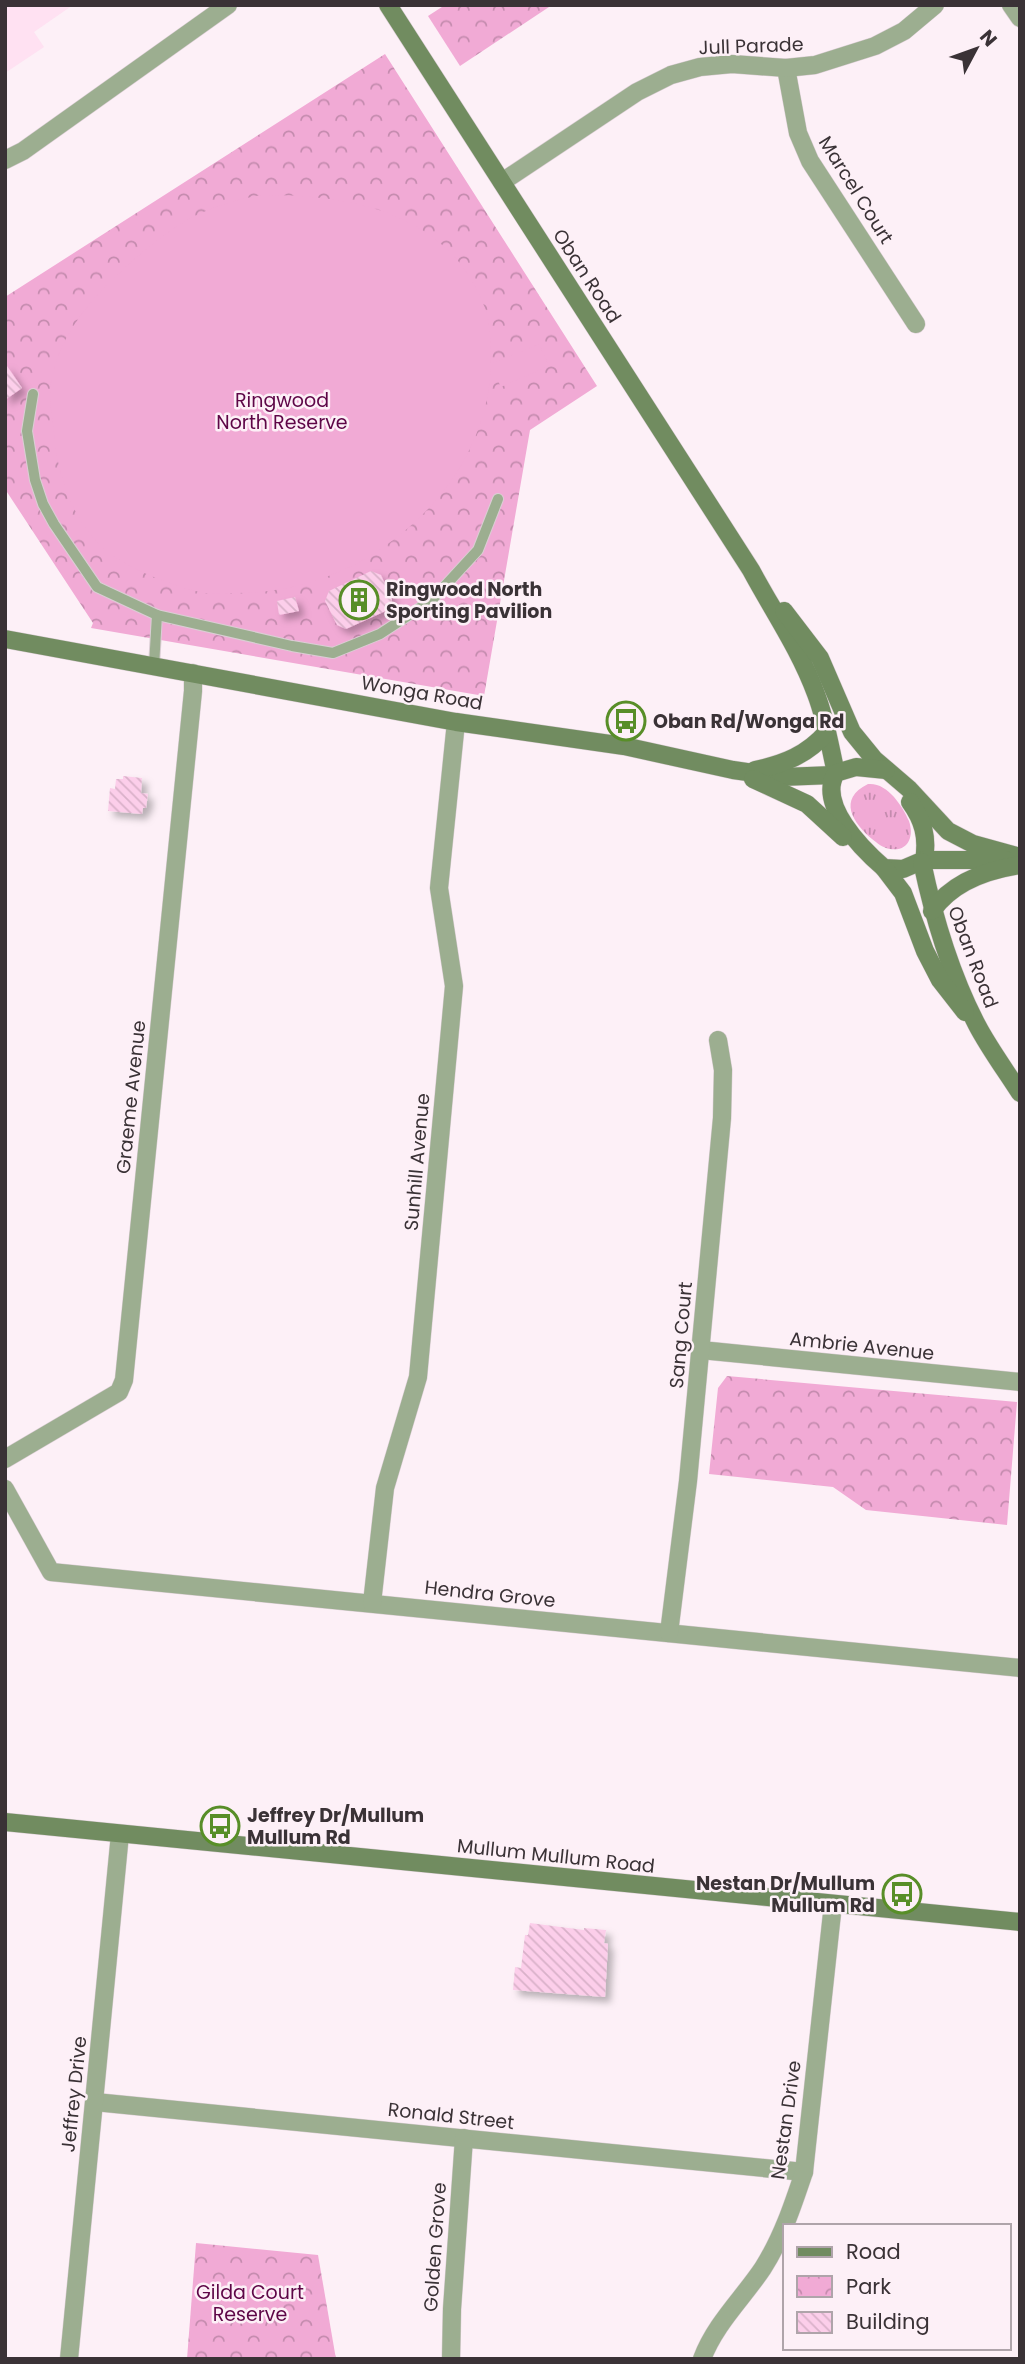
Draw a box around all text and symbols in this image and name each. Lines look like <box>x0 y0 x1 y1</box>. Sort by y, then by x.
north arrow <box>941 14 1011 84</box>
text: N <box>974 24 1003 52</box>
street label: Jull Parade <box>698 31 804 61</box>
street label: Marcel Court <box>812 131 900 249</box>
street label: Oban Road <box>546 224 628 328</box>
park label: Ringwood North Reserve <box>216 387 348 436</box>
place label: Ringwood North Sporting Pavilion <box>386 576 552 625</box>
building icon: Ringwood North Sporting Pavilion <box>338 579 380 621</box>
street label: Wonga Road <box>359 669 485 717</box>
bus stop icon: Oban Rd/Wonga Rd <box>605 700 647 742</box>
place label: Oban Rd/Wonga Rd <box>653 708 844 735</box>
street label: Oban Road <box>941 902 1005 1012</box>
street label: Graeme Avenue <box>110 1019 152 1175</box>
street label: Sunhill Avenue <box>398 1092 436 1232</box>
street label: Sang Court <box>663 1280 699 1390</box>
street label: Ambrie Avenue <box>788 1325 936 1367</box>
street label: Hendra Grove <box>423 1574 557 1614</box>
place label: Jeffrey Dr/Mullum Mullum Rd <box>247 1802 424 1851</box>
bus stop icon: Jeffrey Dr/Mullum Mullum Rd <box>199 1805 241 1847</box>
street label: Mullum Mullum Road <box>456 1832 656 1880</box>
place label: Nestan Dr/Mullum Mullum Rd <box>696 1870 875 1919</box>
bus stop icon: Nestan Dr/Mullum Mullum Rd <box>881 1873 923 1915</box>
street label: Jeffrey Drive <box>54 2035 94 2153</box>
street label: Nestan Drive <box>764 2059 808 2181</box>
street label: Ronald Street <box>386 2096 516 2136</box>
street label: Golden Grove <box>417 2181 453 2313</box>
legend <box>783 2224 1011 2350</box>
text: Road <box>846 2237 901 2266</box>
text: Park <box>846 2272 891 2301</box>
park label: Gilda Court Reserve <box>196 2279 304 2328</box>
text: Building <box>846 2307 930 2336</box>

